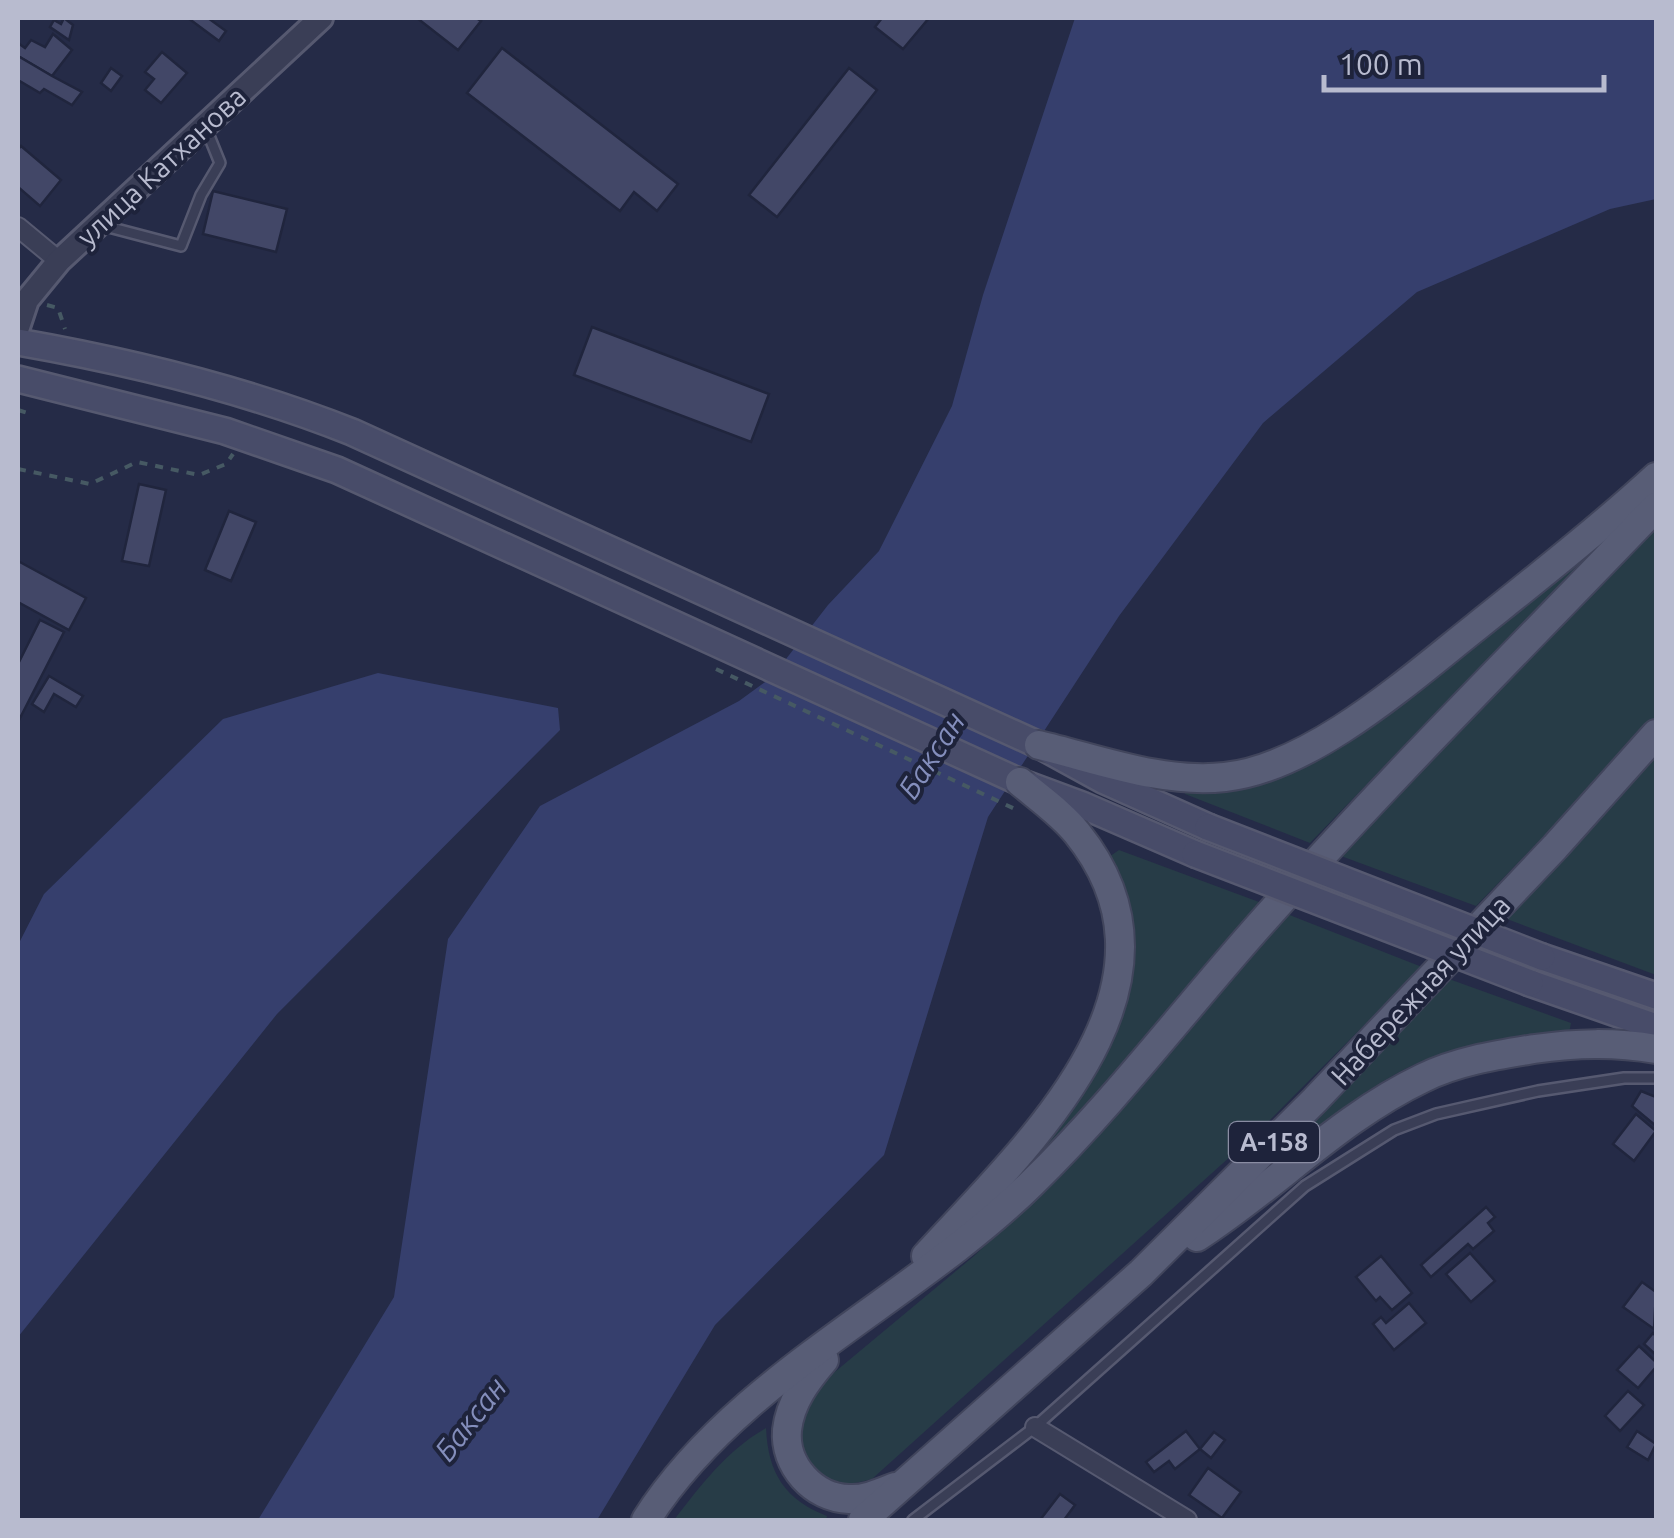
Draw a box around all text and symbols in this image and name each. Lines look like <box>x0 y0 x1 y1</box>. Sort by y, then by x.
scale bar <box>1324 30 1604 92</box>
text: 100 m <box>1339 47 1423 81</box>
street label: улица Катханова <box>71 80 251 252</box>
water label: Баксан <box>891 705 972 804</box>
street label: Набережная улица <box>1324 889 1516 1091</box>
road number: А-158 <box>1229 1122 1319 1162</box>
water label: Баксан <box>427 1370 513 1467</box>

